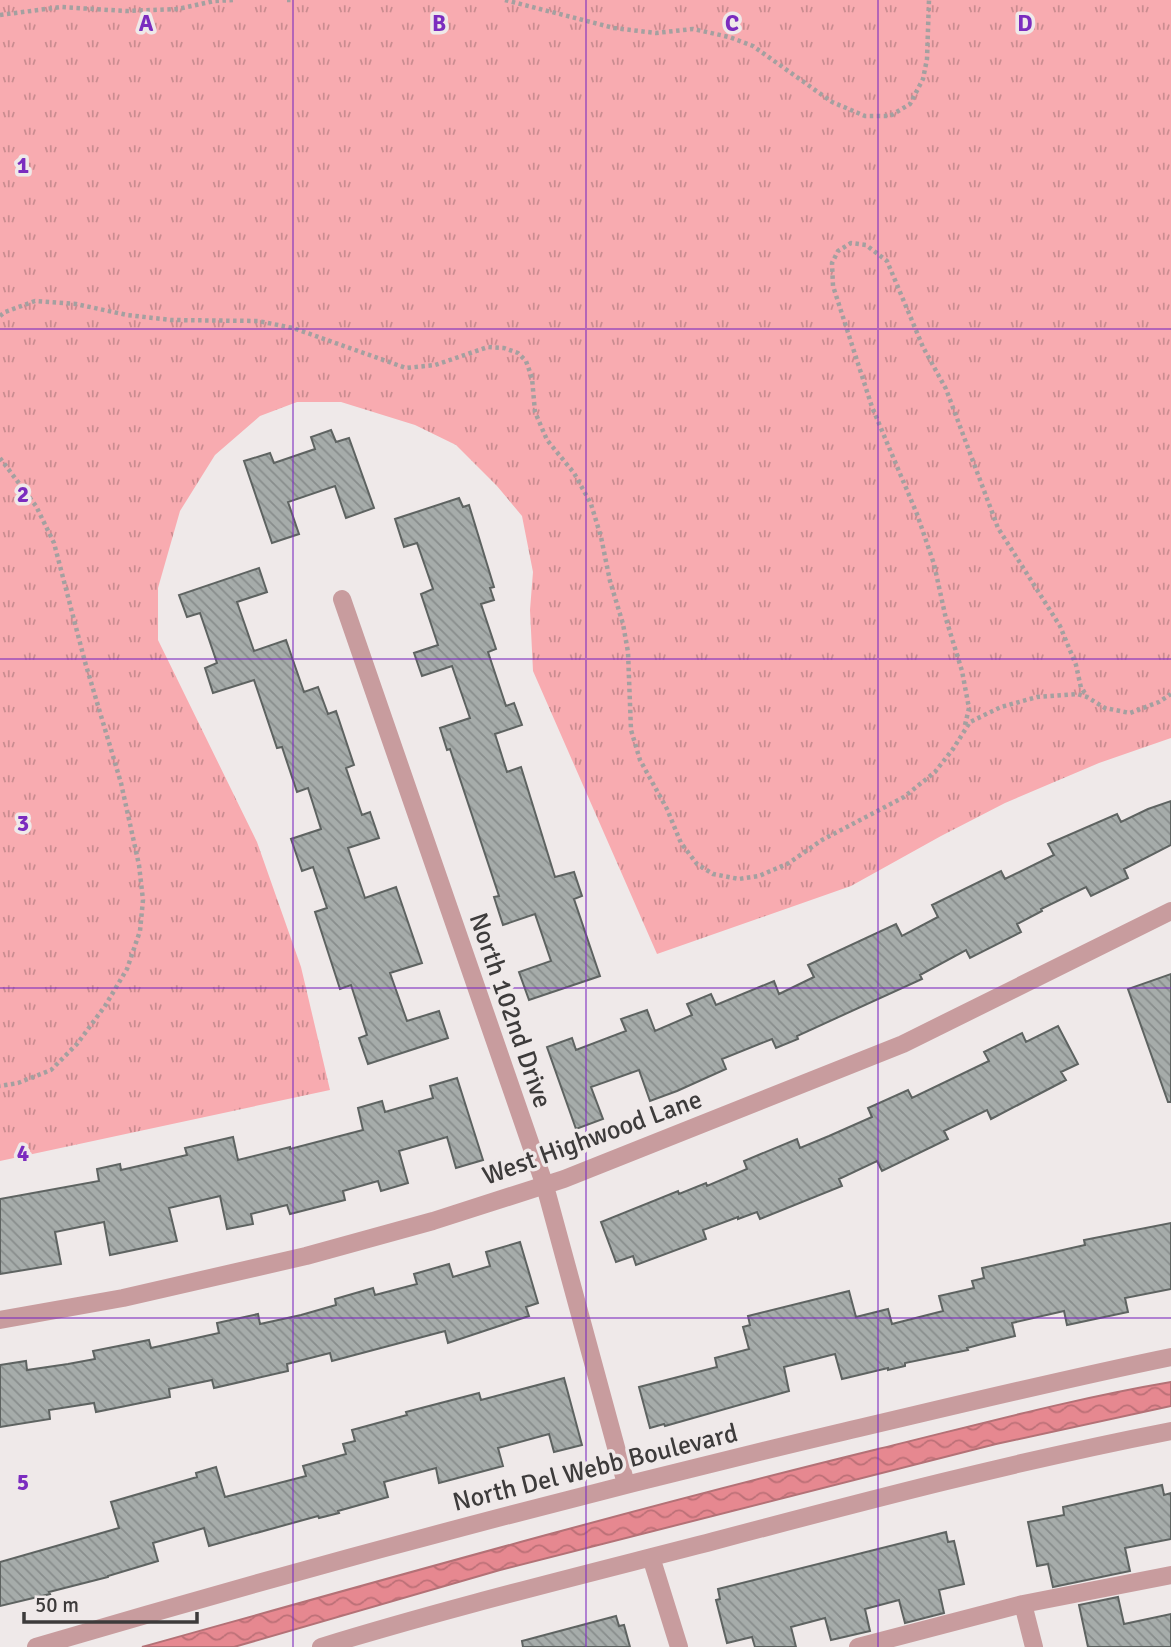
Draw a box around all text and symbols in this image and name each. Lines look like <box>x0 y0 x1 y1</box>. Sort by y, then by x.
text: A <box>139 9 154 38</box>
text: B <box>432 9 446 38</box>
text: C <box>725 9 739 38</box>
text: D <box>1017 9 1033 38</box>
text: 1 <box>17 151 29 180</box>
text: 2 <box>17 480 29 509</box>
text: 3 <box>17 809 29 838</box>
street label: North 102nd Drive <box>462 909 558 1112</box>
street label: West Highwood Lane <box>478 1083 706 1192</box>
text: 4 <box>17 1139 29 1168</box>
street label: North Del Webb Boulevard <box>450 1417 741 1519</box>
text: 5 <box>17 1468 29 1497</box>
scale bar <box>24 1580 198 1624</box>
text: 50 m <box>35 1592 79 1618</box>

